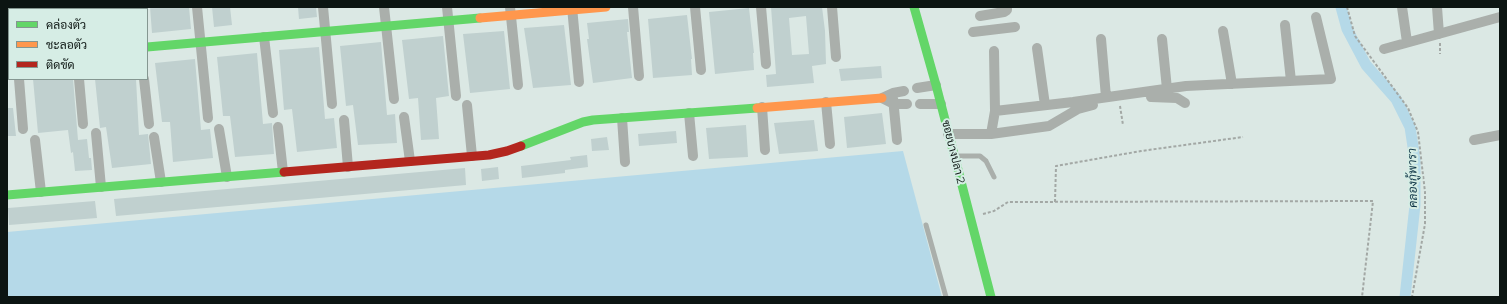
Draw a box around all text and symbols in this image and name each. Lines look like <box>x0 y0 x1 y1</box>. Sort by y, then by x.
legend <box>8 8 148 80</box>
text: คล่องตัว <box>46 17 86 32</box>
text: ชะลอตัว <box>46 37 87 52</box>
text: ติดขัด <box>46 57 75 72</box>
street label: ซอยบางปลา 2 <box>939 119 967 185</box>
water label: คลองกู้พารา <box>1405 148 1421 208</box>

